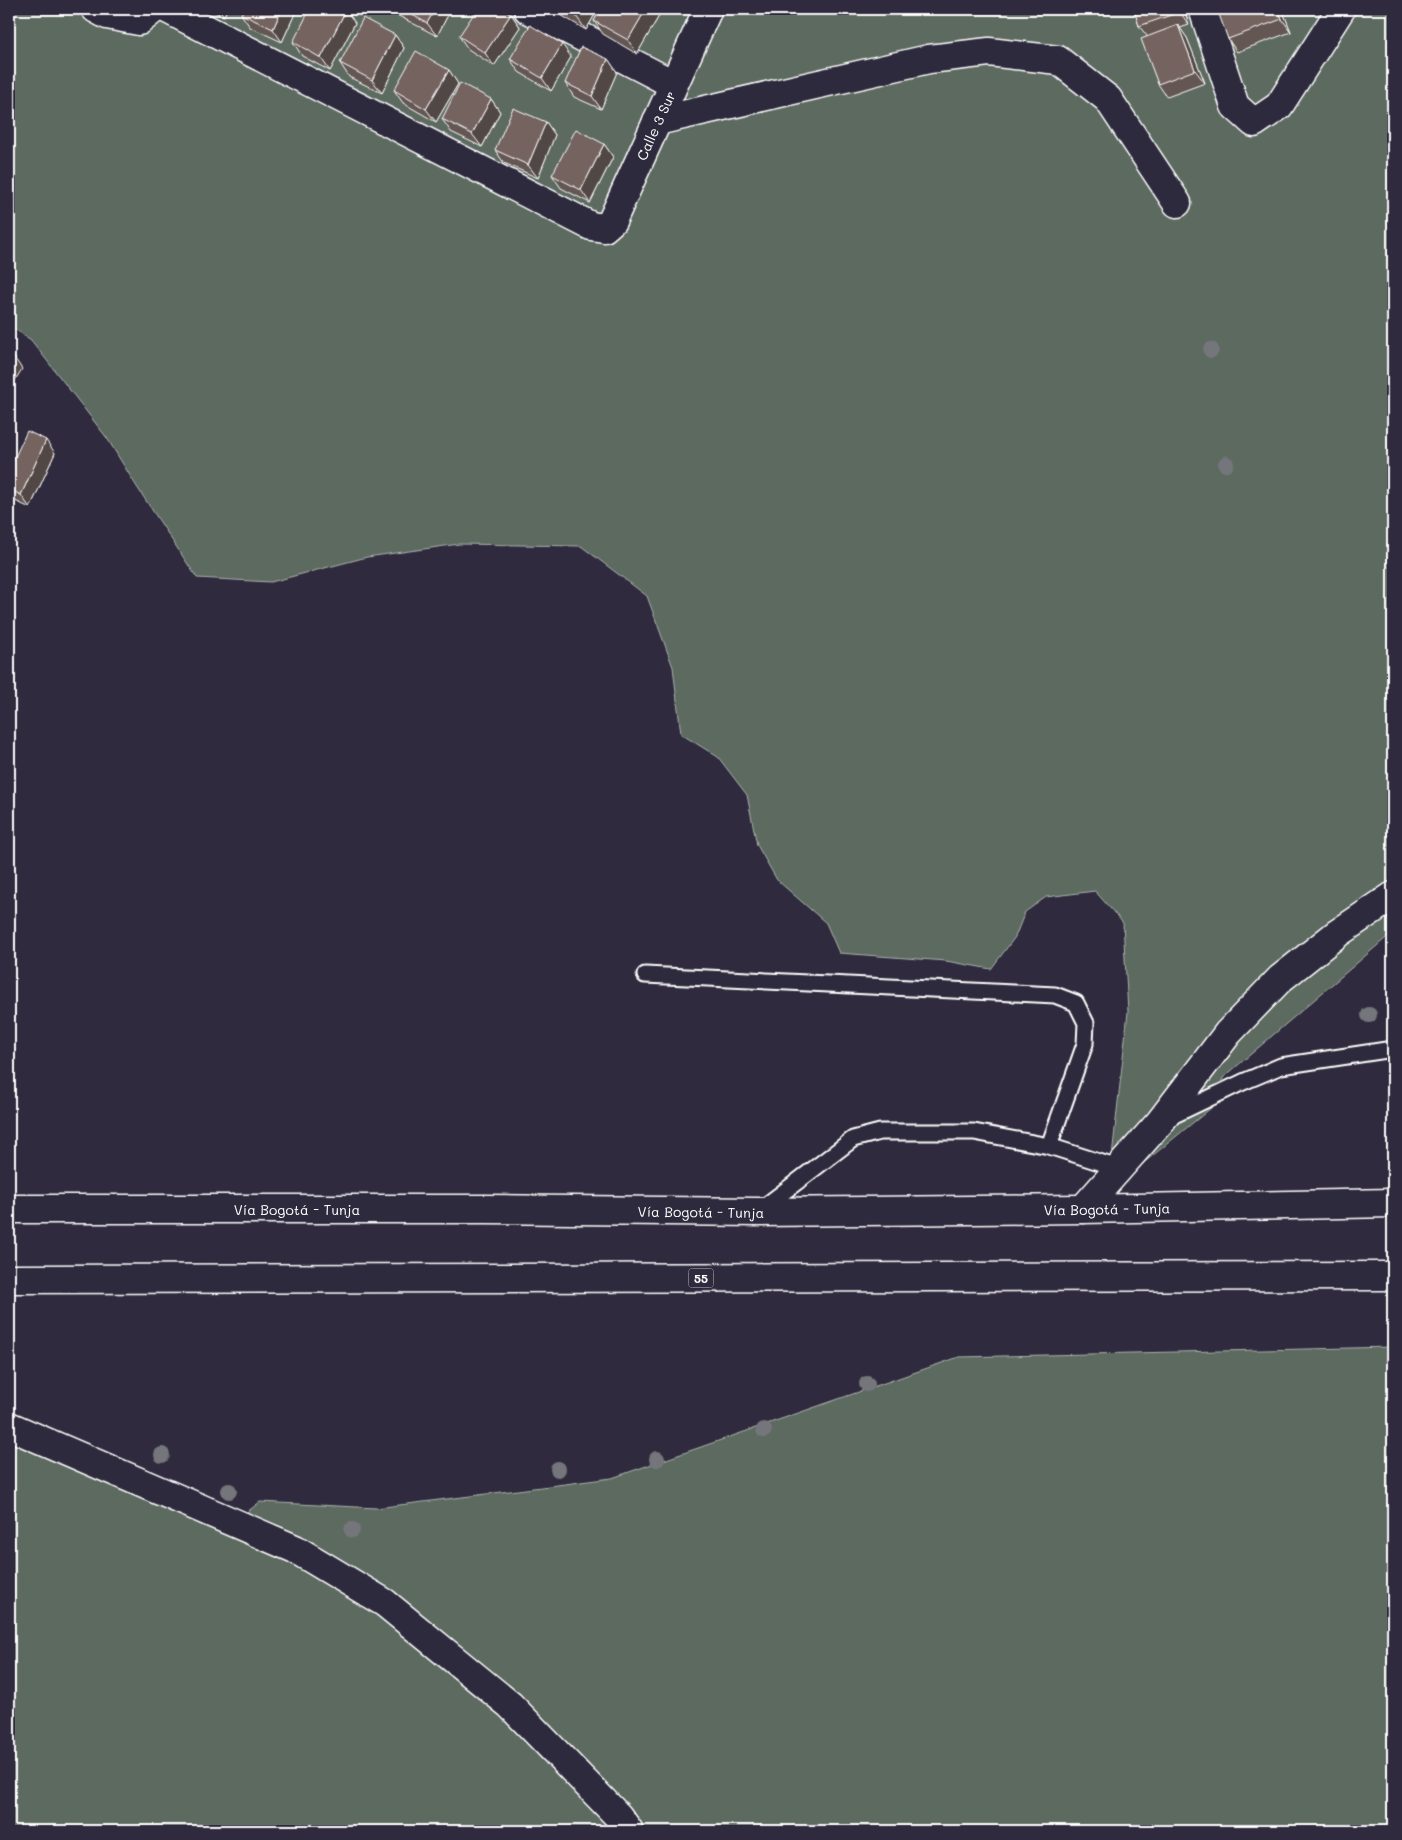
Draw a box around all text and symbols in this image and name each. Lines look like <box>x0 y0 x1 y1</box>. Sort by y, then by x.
street label: Calle 3 Sur <box>631 88 679 163</box>
street label: Vía Bogotá - Tunja <box>1044 1198 1170 1219</box>
street label: Vía Bogotá - Tunja <box>234 1200 360 1219</box>
street label: Vía Bogotá - Tunja <box>638 1201 764 1222</box>
road number: 55 <box>688 1268 714 1288</box>

